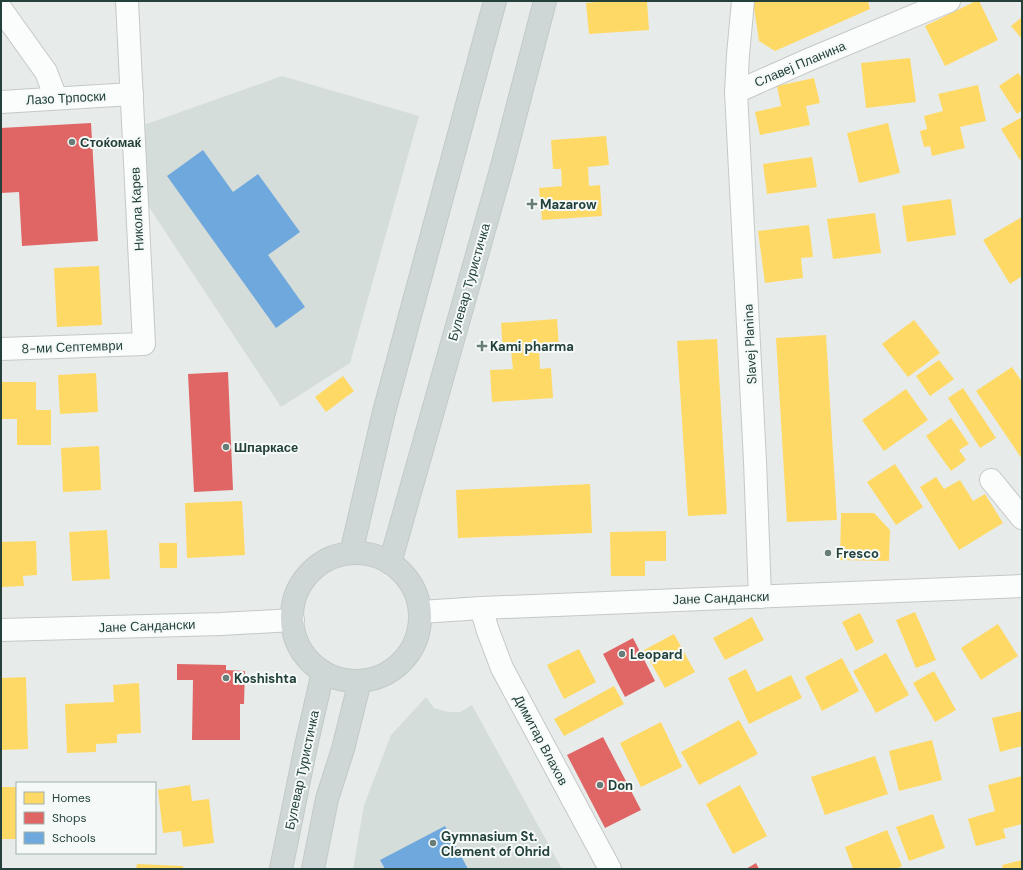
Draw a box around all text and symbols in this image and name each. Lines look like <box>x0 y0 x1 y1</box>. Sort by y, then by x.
street label: Славеј Планина <box>752 37 849 91</box>
street label: Лазо Трпоски <box>25 87 107 109</box>
place label: Стоќомаќ <box>80 134 141 151</box>
marker: Стоќомаќ <box>67 137 77 147</box>
street label: Никола Карев <box>126 167 148 251</box>
place label: Mazarow <box>540 196 597 213</box>
marker: Mazarow <box>527 199 537 209</box>
street label: Булевар Туристичка <box>444 220 494 343</box>
street label: Slavej Planina <box>739 303 761 385</box>
street label: 8-ми Септември <box>21 337 123 357</box>
place label: Kami pharma <box>490 338 574 355</box>
marker: Kami pharma <box>477 341 487 351</box>
place label: Шпаркасе <box>234 439 298 456</box>
marker: Шпаркасе <box>221 442 231 452</box>
place label: Fresco <box>836 545 879 562</box>
marker: Fresco <box>823 548 833 558</box>
street label: Јане Сандански <box>672 588 770 608</box>
street label: Јане Сандански <box>98 616 196 636</box>
place label: Leopard <box>630 646 683 663</box>
marker: Leopard <box>617 649 627 659</box>
place label: Koshishta <box>234 670 297 687</box>
marker: Koshishta <box>221 673 231 683</box>
street label: Димитар Влахов <box>510 692 572 788</box>
street label: Булевар Туристичка <box>281 708 323 831</box>
place label: Don <box>608 777 633 794</box>
marker: Don <box>595 780 605 790</box>
legend <box>16 782 156 854</box>
text: Homes <box>52 790 91 806</box>
text: Shops <box>52 810 87 826</box>
place label: Gymnasium St. Clement of Ohrid <box>441 828 550 860</box>
text: Schools <box>52 830 96 846</box>
marker: Gymnasium St. Clement of Ohrid <box>428 838 438 848</box>

